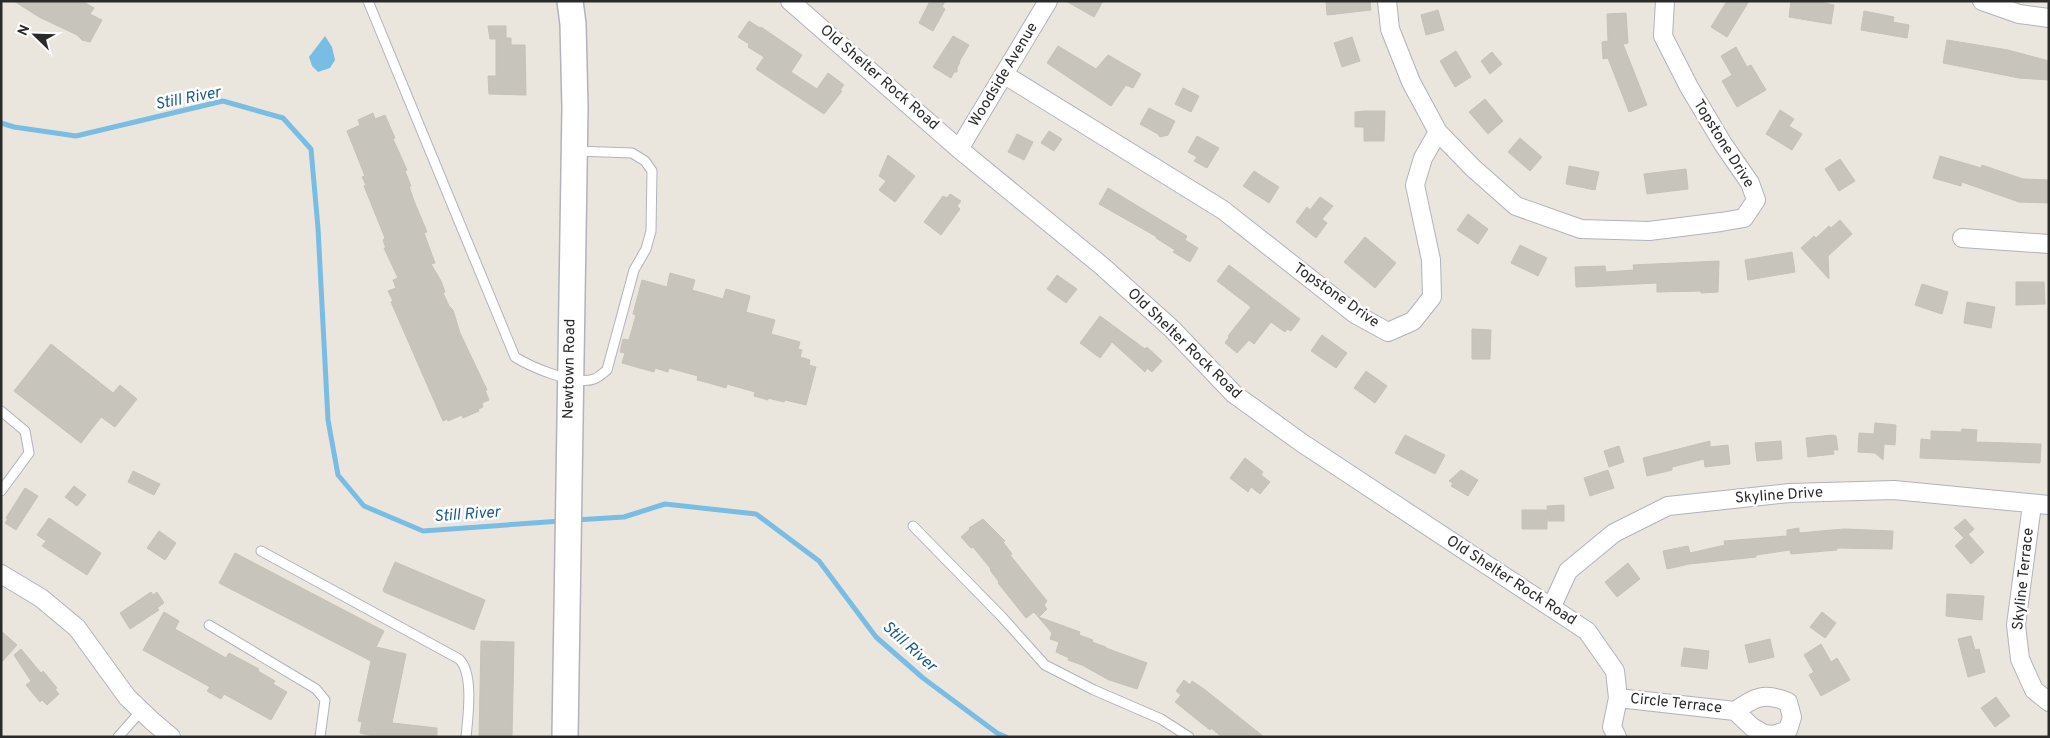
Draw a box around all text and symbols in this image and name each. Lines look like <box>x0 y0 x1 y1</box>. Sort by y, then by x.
north arrow <box>10 10 60 60</box>
street label: Woodside Avenue <box>965 19 1043 131</box>
street label: Old Shelter Rock Road <box>816 21 942 135</box>
text: N <box>15 23 34 38</box>
water label: Still River <box>153 82 224 115</box>
street label: Topstone Drive <box>1688 96 1758 192</box>
street label: Topstone Drive <box>1289 259 1383 333</box>
street label: Old Shelter Rock Road <box>1123 285 1245 403</box>
street label: Newtown Road <box>560 319 580 419</box>
street label: Skyline Drive <box>1734 483 1824 509</box>
water label: Still River <box>433 503 503 527</box>
street label: Skyline Terrace <box>2009 527 2039 631</box>
street label: Old Shelter Rock Road <box>1442 532 1580 630</box>
water label: Still River <box>878 617 942 678</box>
street label: Circle Terrace <box>1629 690 1723 718</box>

